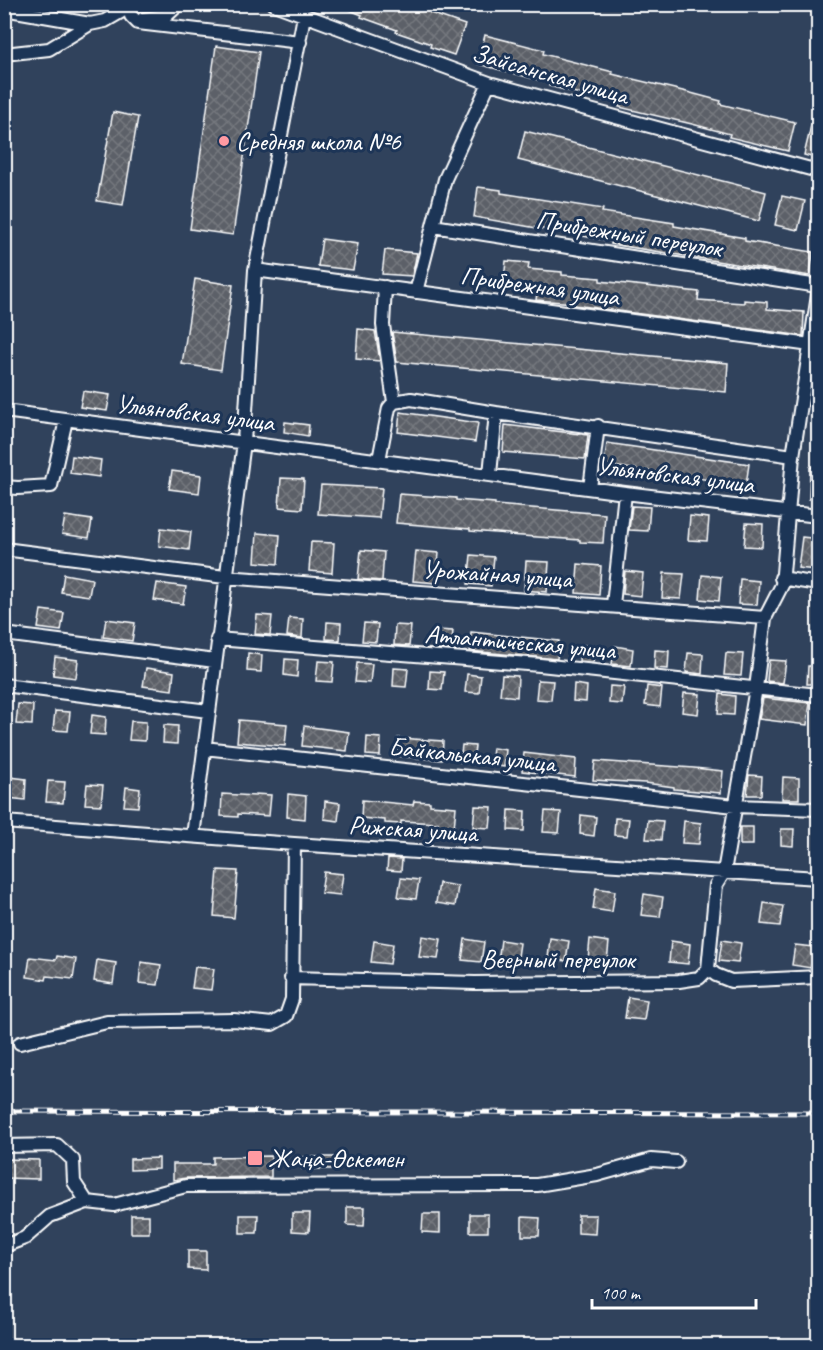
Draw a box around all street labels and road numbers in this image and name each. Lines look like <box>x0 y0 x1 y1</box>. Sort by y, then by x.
street label: Зайсанская улица <box>468 36 634 113</box>
street label: Прибрежный переулок <box>534 203 727 265</box>
street label: Прибрежная улица <box>459 259 623 314</box>
street label: Ульяновская улица <box>114 387 278 439</box>
street label: Ульяновская улица <box>594 449 758 501</box>
street label: Урожайная улица <box>421 552 574 596</box>
street label: Атлантическая улица <box>423 617 618 667</box>
street label: Байкальская улица <box>387 730 559 780</box>
street label: Рижская улица <box>348 808 481 850</box>
street label: Веерный переулок <box>481 943 637 976</box>

